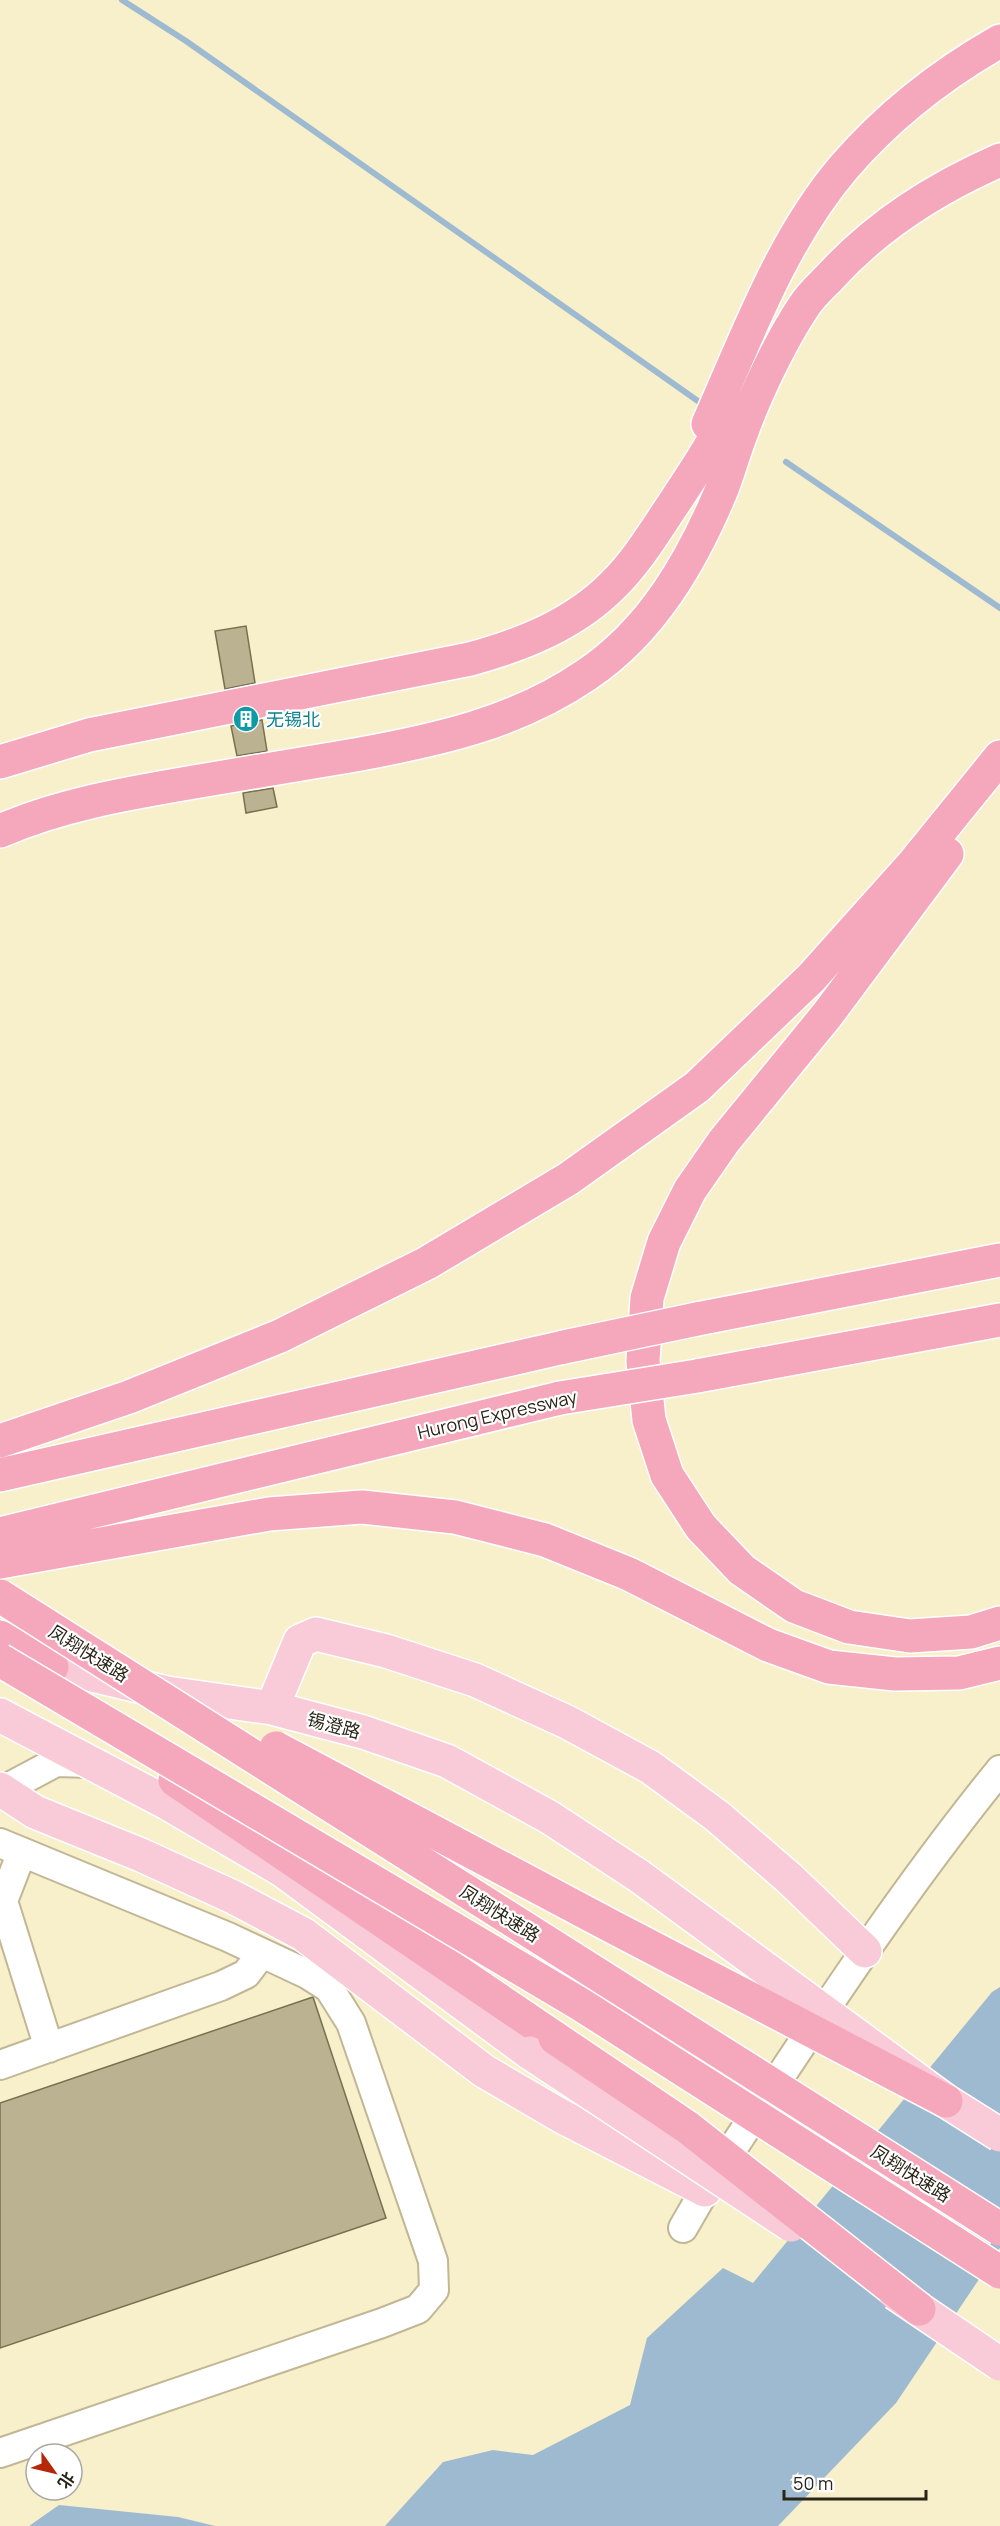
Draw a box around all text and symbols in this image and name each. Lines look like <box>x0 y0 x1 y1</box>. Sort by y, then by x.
building icon: 无锡北 <box>231 704 261 734</box>
place label: 无锡北 <box>266 707 320 731</box>
street label: Hurong Expressway <box>415 1384 580 1444</box>
street label: 凤翔快速路 <box>44 1619 134 1687</box>
street label: 锡澄路 <box>305 1706 363 1744</box>
street label: 凤翔快速路 <box>455 1879 545 1947</box>
street label: 凤翔快速路 <box>866 2139 956 2207</box>
north arrow <box>24 2442 84 2502</box>
scale bar <box>784 2463 926 2501</box>
text: 北 <box>53 2468 80 2493</box>
text: 50 m <box>793 2471 833 2495</box>

